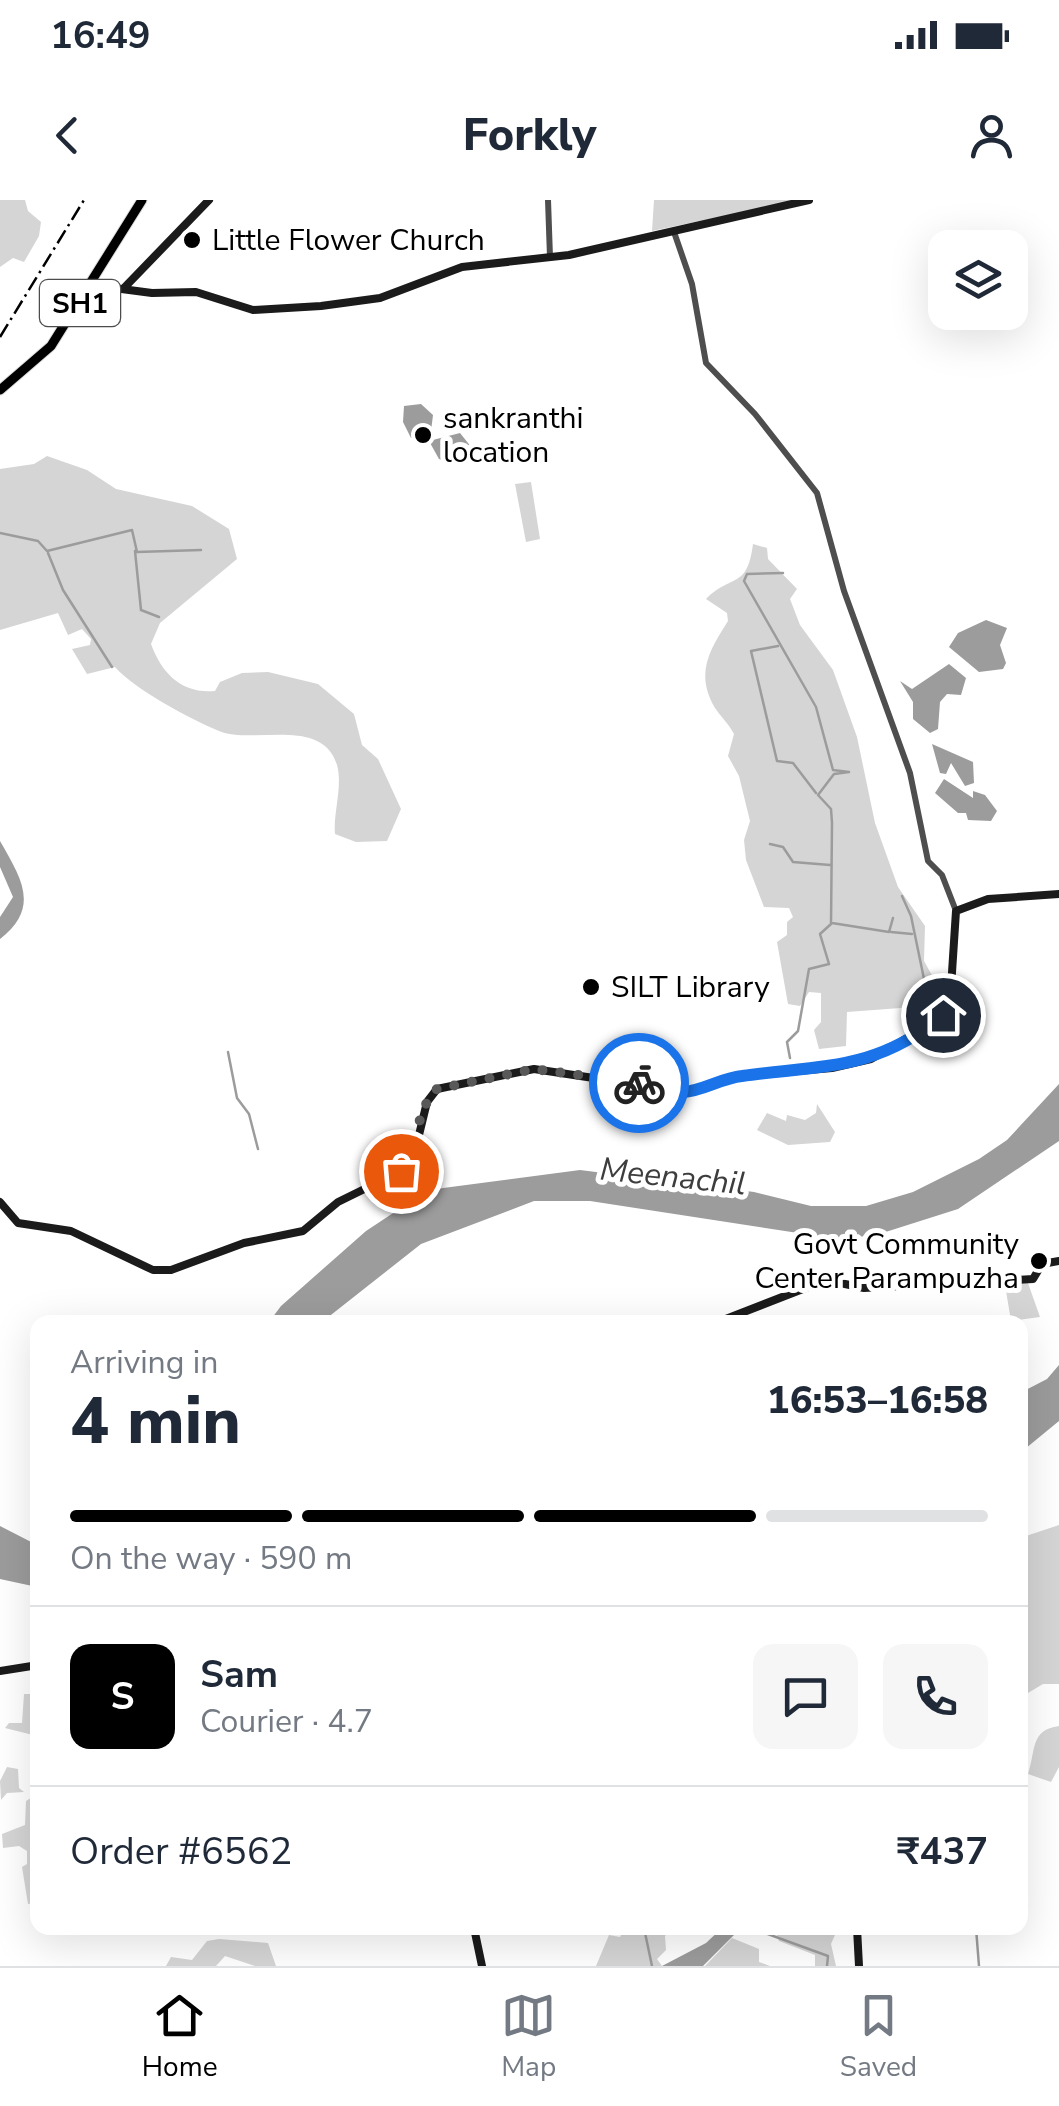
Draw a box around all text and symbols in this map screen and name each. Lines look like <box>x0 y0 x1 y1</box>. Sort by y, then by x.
text: 16:49 <box>50 10 151 61</box>
text: Forkly <box>463 105 596 166</box>
icon: back <box>40 108 95 163</box>
icon: person <box>964 108 1019 163</box>
place label: Little Flower Church <box>212 220 485 261</box>
marker: Little Flower Church <box>181 229 203 251</box>
map controls <box>928 230 1028 330</box>
button: layers <box>928 230 1028 330</box>
road number: SH1 <box>40 280 120 326</box>
place label: sankranthi location <box>443 398 583 473</box>
marker: sankranthi location <box>412 424 434 446</box>
place label: SILT Library <box>611 967 770 1008</box>
pin <box>901 973 986 1058</box>
marker: SILT Library <box>580 976 602 998</box>
icon: home <box>916 988 971 1043</box>
courier <box>589 1033 689 1133</box>
icon: bike <box>612 1056 667 1111</box>
pin <box>359 1129 444 1214</box>
icon: bag <box>374 1144 429 1199</box>
water label: Meenachil <box>598 1147 748 1206</box>
place label: Govt Community Center Parampuzha <box>755 1224 1020 1299</box>
marker: Govt Community Center Parampuzha <box>1028 1250 1050 1272</box>
text: Arriving in <box>70 1341 218 1384</box>
text: 16:53–16:58 <box>767 1375 988 1426</box>
text: 4 min <box>70 1377 241 1466</box>
text: On the way · 590 m <box>70 1537 352 1580</box>
button: chat <box>753 1644 858 1749</box>
button: phone <box>883 1644 988 1749</box>
text: Sam <box>200 1649 278 1700</box>
text: S <box>111 1671 134 1722</box>
text: Courier · 4.7 <box>200 1700 373 1743</box>
text: Order #6562 <box>70 1826 292 1877</box>
text: ₹437 <box>897 1826 988 1877</box>
tab: Home <box>142 1988 218 2086</box>
tab: Map <box>501 1988 556 2086</box>
tab: Saved <box>840 1988 917 2086</box>

